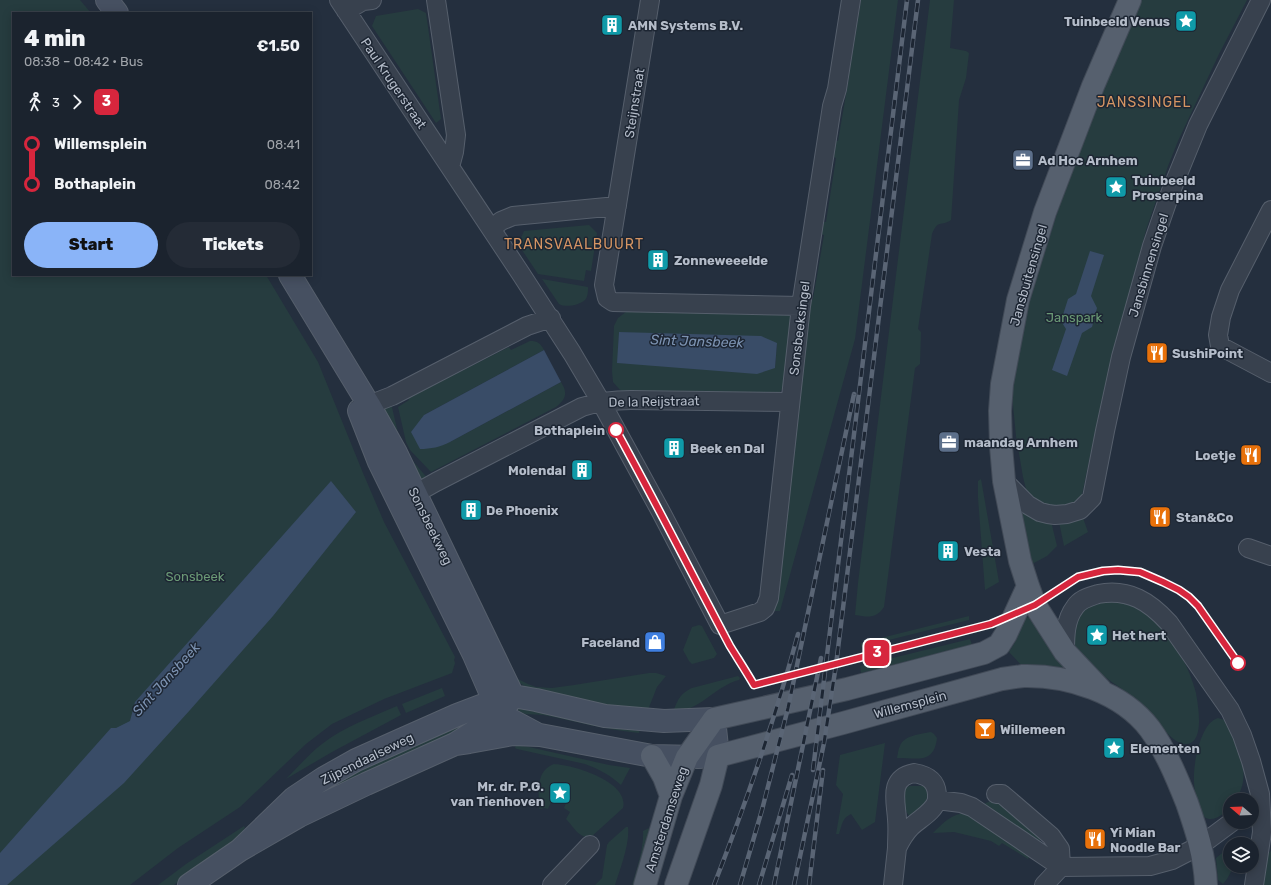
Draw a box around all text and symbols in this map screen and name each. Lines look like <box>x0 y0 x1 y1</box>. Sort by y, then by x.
place icon: Tuinbeeld Venus <box>1173 8 1199 34</box>
building icon: AMN Systems B.V. <box>599 12 625 38</box>
place label: Tuinbeeld Venus <box>1064 14 1170 29</box>
place label: AMN Systems B.V. <box>628 18 743 33</box>
text: 4 min <box>24 25 86 52</box>
street label: Paul Krugerstraat <box>357 35 429 132</box>
text: €1.50 <box>257 37 300 55</box>
text: 08:38 – 08:42 · Bus <box>24 54 143 69</box>
street label: Steijnstraat <box>622 67 647 139</box>
icon: walk <box>24 91 46 113</box>
icon: forward <box>66 91 88 113</box>
text: 3 <box>102 93 111 110</box>
district label: JANSSINGEL <box>1097 94 1191 111</box>
text: 3 <box>52 95 60 110</box>
text: Willemsplein <box>54 135 147 153</box>
text: 08:41 <box>267 137 300 152</box>
office icon: Ad Hoc Arnhem <box>1010 147 1036 173</box>
place label: Ad Hoc Arnhem <box>1038 153 1138 168</box>
place label: Tuinbeeld Proserpina <box>1132 173 1203 203</box>
place icon: Tuinbeeld Proserpina <box>1103 174 1129 200</box>
text: Bothaplein <box>54 175 136 193</box>
text: 08:42 <box>264 177 300 192</box>
street label: Jansbinnensingel <box>1126 212 1172 319</box>
button: Start <box>24 222 158 268</box>
button: Tickets <box>166 222 300 268</box>
street label: Jansbuitensingel <box>1007 223 1051 328</box>
district label: TRANSVAALBUURT <box>504 236 644 253</box>
building icon: Zonneweeelde <box>645 247 671 273</box>
place label: Zonneweeelde <box>674 253 768 268</box>
street label: Sonsbeeksingel <box>786 280 814 376</box>
park label: Janspark <box>1046 310 1103 325</box>
water label: Sint Jansbeek <box>650 331 745 352</box>
restaurant icon: SushiPoint <box>1144 340 1170 366</box>
place label: SushiPoint <box>1172 346 1243 361</box>
street label: De la Reijstraat <box>608 393 700 410</box>
marker: Bothaplein <box>608 422 624 438</box>
place label: Bothaplein <box>534 423 605 438</box>
office icon: maandag Arnhem <box>936 429 962 455</box>
building icon: Beek en Dal <box>661 435 687 461</box>
place label: maandag Arnhem <box>964 435 1078 450</box>
place label: Beek en Dal <box>690 441 764 456</box>
restaurant icon: Loetje <box>1238 442 1264 468</box>
place label: Loetje <box>1195 448 1236 463</box>
building icon: Molendal <box>569 457 595 483</box>
place label: Molendal <box>508 463 566 478</box>
street label: Sonsbeekweg <box>404 485 456 568</box>
building icon: De Phoenix <box>458 497 484 523</box>
place label: De Phoenix <box>486 503 559 518</box>
restaurant icon: Stan&Co <box>1147 504 1173 530</box>
place label: Stan&Co <box>1176 510 1233 525</box>
building icon: Vesta <box>935 538 961 564</box>
place label: Vesta <box>964 544 1001 559</box>
park label: Sonsbeek <box>165 569 225 584</box>
place icon: Het hert <box>1084 622 1110 648</box>
place label: Het hert <box>1112 628 1166 643</box>
shop icon: Faceland <box>642 629 668 655</box>
place label: Faceland <box>581 635 640 650</box>
water label: Sint Jansbeek <box>129 638 204 720</box>
line badge: 3 <box>864 640 890 666</box>
text: 3 <box>872 644 882 661</box>
unlabelled marker <box>1230 655 1246 671</box>
street label: Willemsplein <box>872 688 948 721</box>
bar icon: Willemeen <box>972 716 998 742</box>
place label: Willemeen <box>1000 722 1065 737</box>
street label: Zijpendaalseweg <box>318 729 417 788</box>
place icon: Elementen <box>1101 735 1127 761</box>
place label: Elementen <box>1130 741 1200 756</box>
street label: Amsterdamseweg <box>642 765 691 874</box>
place label: Mr. dr. P.G. van Tienhoven <box>451 779 544 809</box>
place icon: Mr. dr. P.G. van Tienhoven <box>547 780 573 806</box>
north arrow <box>1223 793 1259 829</box>
map controls <box>1223 793 1259 873</box>
place label: Yi Mian Noodle Bar <box>1110 825 1180 855</box>
restaurant icon: Yi Mian Noodle Bar <box>1082 826 1108 852</box>
button: layers <box>1223 837 1259 873</box>

